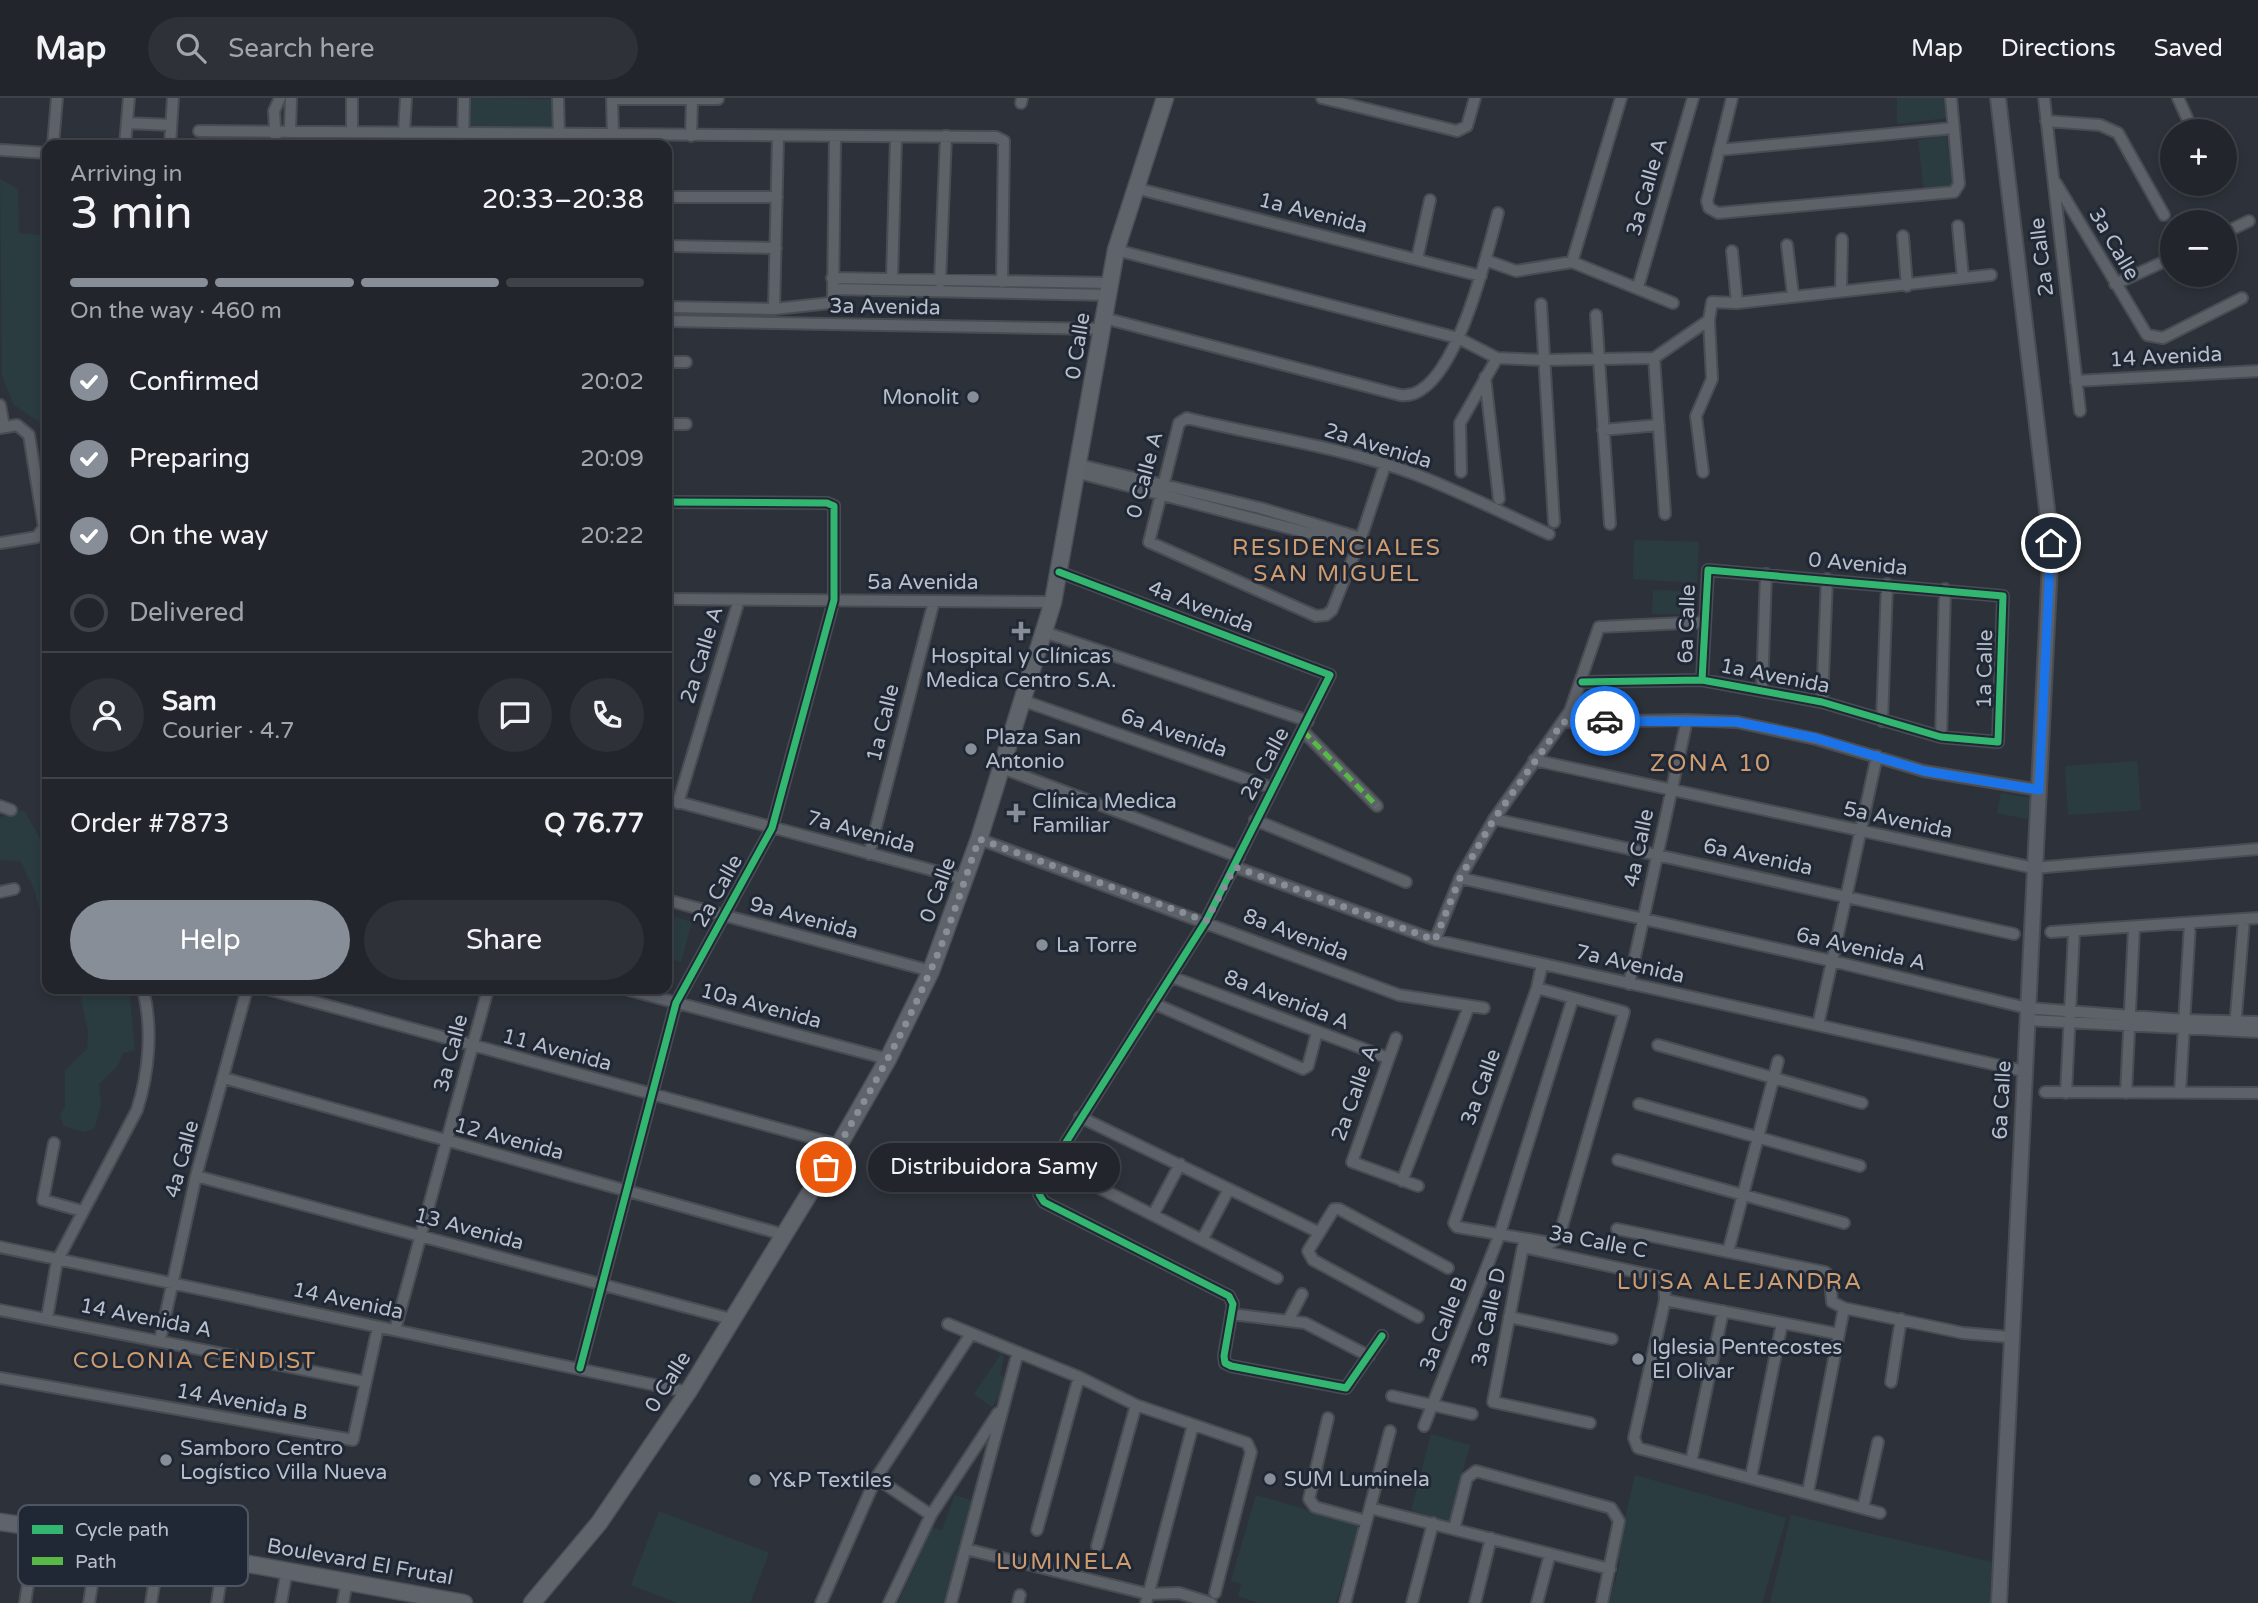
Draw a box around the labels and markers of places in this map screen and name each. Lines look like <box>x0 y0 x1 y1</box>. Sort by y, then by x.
place label: Monolit <box>882 385 959 410</box>
marker: Monolit <box>965 389 981 405</box>
pin <box>2021 513 2081 573</box>
marker: Hospital y Clínicas Medica Centro S.A. <box>1011 621 1031 641</box>
place label: Hospital y Clínicas Medica Centro S.A. <box>926 644 1117 693</box>
place label: Plaza San Antonio <box>985 725 1081 774</box>
marker: Plaza San Antonio <box>963 741 979 757</box>
place label: Clínica Medica Familiar <box>1032 789 1177 838</box>
marker: Clínica Medica Familiar <box>1006 803 1026 823</box>
place label: La Torre <box>1056 933 1137 958</box>
marker: La Torre <box>1034 937 1050 953</box>
pin <box>796 1137 856 1197</box>
callout: Distribuidora Samy <box>868 1142 1120 1192</box>
place label: Iglesia Pentecostes El Olivar <box>1652 1335 1842 1384</box>
marker: Iglesia Pentecostes El Olivar <box>1630 1351 1646 1367</box>
place label: Samboro Centro Logístico Villa Nueva <box>180 1436 387 1485</box>
marker: Samboro Centro Logístico Villa Nueva <box>158 1452 174 1468</box>
place label: SUM Luminela <box>1284 1467 1430 1492</box>
place label: Y&P Textiles <box>769 1468 892 1493</box>
marker: SUM Luminela <box>1262 1471 1278 1487</box>
marker: Y&P Textiles <box>747 1472 763 1488</box>

